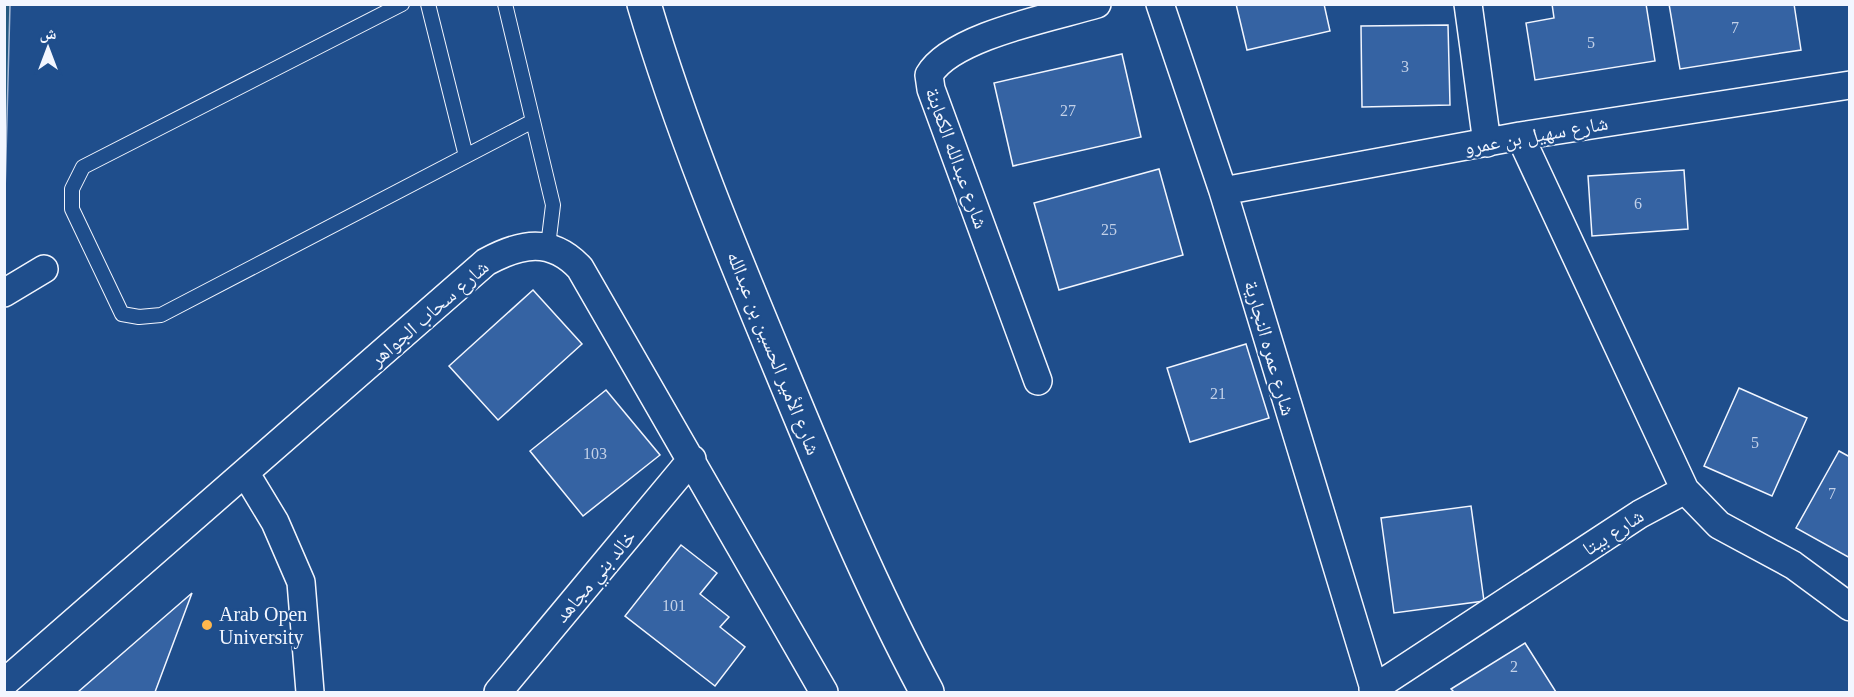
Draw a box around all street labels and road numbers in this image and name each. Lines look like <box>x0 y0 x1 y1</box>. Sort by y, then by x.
street label: شارع عبدالله الكعابنة <box>919 85 993 232</box>
street label: شارع سهيل بن عمرو <box>1462 112 1610 160</box>
street label: شارع الأمير الحسين بن عبدالله <box>721 248 825 459</box>
street label: شارع سحاب الجواهر <box>365 256 494 373</box>
street label: شارع عمره النجارية <box>1238 278 1300 419</box>
street label: شارع بيتا <box>1579 504 1649 561</box>
street label: خالد بني مجاهد <box>550 525 644 630</box>

